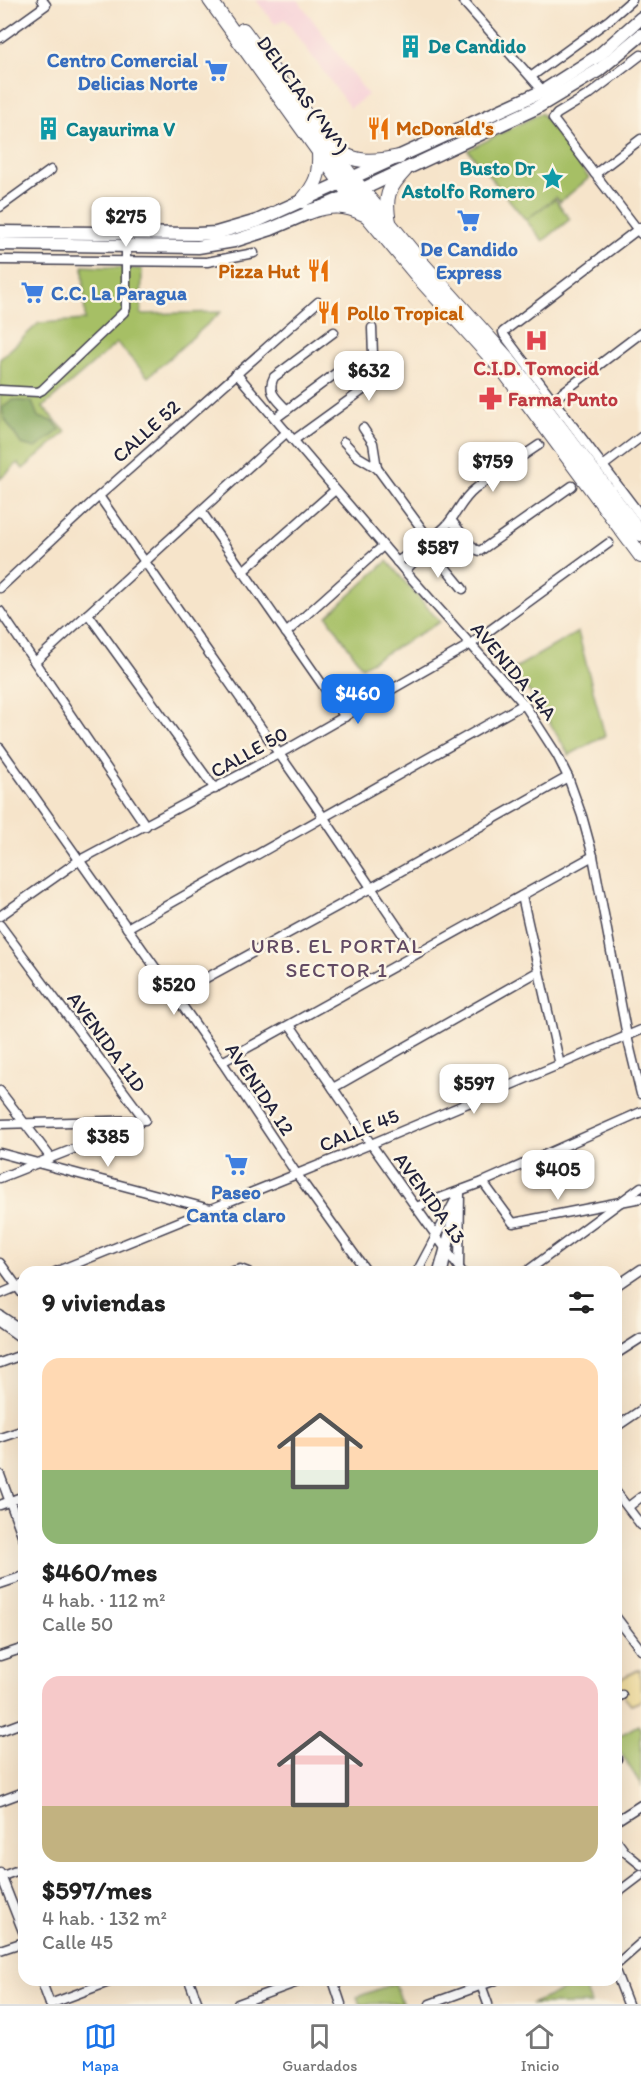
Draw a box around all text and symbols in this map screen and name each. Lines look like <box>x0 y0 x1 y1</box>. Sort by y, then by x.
street label: DELICIAS (^W^) <box>252 31 354 159</box>
building icon: De Candido <box>397 33 423 59</box>
place label: De Candido <box>428 34 526 58</box>
place label: Centro Comercial Delicias Norte <box>47 48 198 95</box>
supermarket icon: Centro Comercial Delicias Norte <box>203 58 229 84</box>
restaurant icon: McDonald's <box>365 115 391 141</box>
building icon: Cayaurima V <box>35 116 61 142</box>
place label: McDonald's <box>396 116 494 140</box>
place label: Cayaurima V <box>66 117 175 142</box>
place label: Busto Dr Astolfo Romero <box>401 156 536 203</box>
place icon: Busto Dr Astolfo Romero <box>540 166 566 192</box>
pin: $275 <box>90 197 162 248</box>
text: $275 <box>105 204 147 228</box>
supermarket icon: De Candido Express <box>456 208 482 234</box>
place label: De Candido Express <box>420 237 518 285</box>
restaurant icon: Pizza Hut <box>305 258 331 284</box>
place label: Pizza Hut <box>218 259 300 283</box>
supermarket icon: C.C. La Paragua <box>20 280 46 306</box>
place label: C.C. La Paragua <box>51 281 187 306</box>
restaurant icon: Pollo Tropical <box>316 300 342 326</box>
place label: Pollo Tropical <box>347 301 464 326</box>
hospital icon: C.I.D. Tomocid <box>523 328 549 354</box>
pin: $632 <box>333 351 405 402</box>
place label: C.I.D. Tomocid <box>473 356 599 380</box>
text: $632 <box>348 358 390 382</box>
pharmacy icon: Farma Punto <box>477 386 503 412</box>
place label: Farma Punto <box>508 387 618 411</box>
street label: CALLE 52 <box>107 394 185 468</box>
pin: $759 <box>457 442 529 493</box>
text: $759 <box>472 449 514 473</box>
pin: $587 <box>402 528 474 579</box>
text: $587 <box>417 535 459 559</box>
street label: AVENIDA 14A <box>466 617 562 725</box>
pin: $460 <box>322 674 394 725</box>
text: $460 <box>335 681 381 705</box>
street label: CALLE 50 <box>206 721 292 783</box>
district label: URB. EL PORTAL SECTOR 1 <box>251 933 423 982</box>
pin: $520 <box>138 965 210 1016</box>
text: $520 <box>152 972 196 996</box>
street label: AVENIDA 11D <box>63 987 151 1097</box>
street label: AVENIDA 12 <box>220 1038 300 1140</box>
pin: $597 <box>438 1064 510 1115</box>
text: $597 <box>453 1071 495 1095</box>
street label: CALLE 45 <box>316 1103 402 1157</box>
pin: $385 <box>72 1117 144 1168</box>
text: $385 <box>87 1124 129 1148</box>
street label: AVENIDA 13 <box>389 1148 471 1248</box>
pin: $405 <box>522 1150 594 1201</box>
supermarket icon: Paseo Canta claro <box>223 1152 249 1178</box>
text: $405 <box>536 1157 580 1181</box>
place label: Paseo Canta claro <box>186 1180 286 1227</box>
text: 9 viviendas <box>42 1286 166 1318</box>
icon: filters <box>565 1286 598 1319</box>
icon: home <box>266 1397 374 1505</box>
text: $460/mes <box>42 1556 157 1588</box>
text: 4 hab. · 112 m² <box>42 1588 165 1612</box>
text: Calle 50 <box>42 1612 113 1636</box>
icon: home <box>266 1715 374 1823</box>
text: $597/mes <box>42 1874 152 1906</box>
text: 4 hab. · 132 m² <box>42 1906 167 1930</box>
text: Calle 45 <box>42 1930 113 1954</box>
tab: Mapa <box>82 2020 119 2075</box>
tab: Guardados <box>282 2020 357 2075</box>
tab: Inicio <box>521 2020 559 2075</box>

